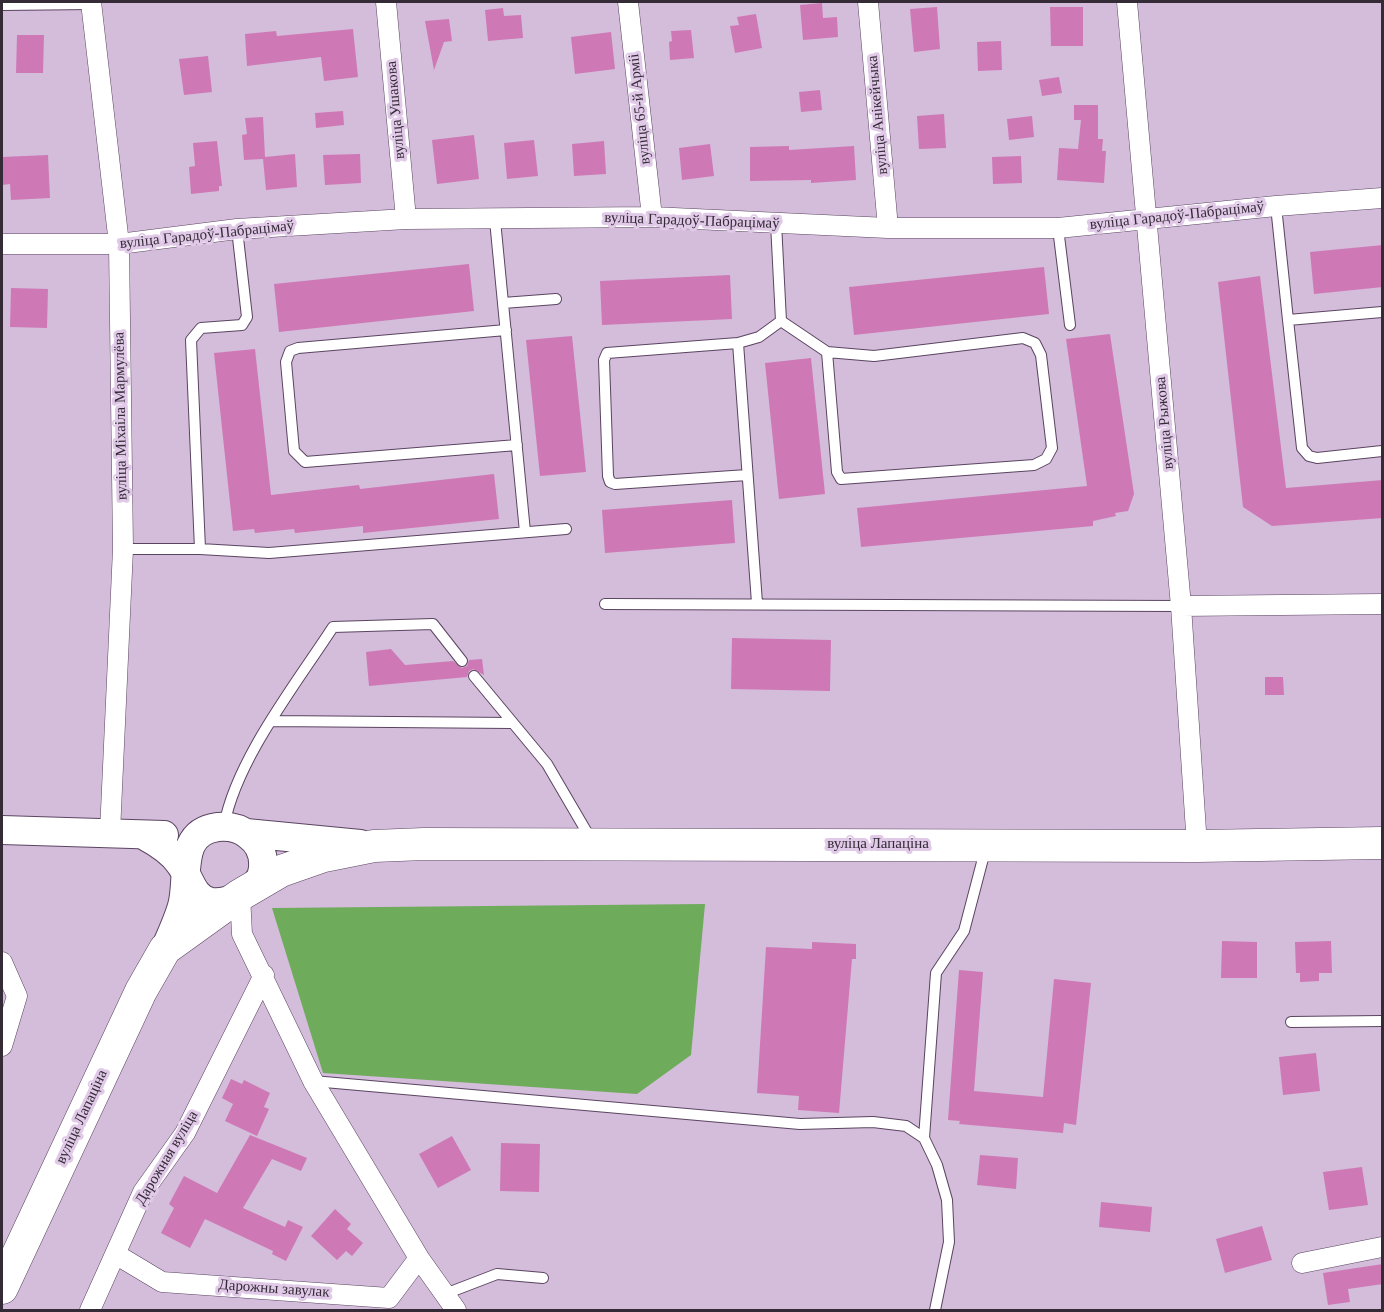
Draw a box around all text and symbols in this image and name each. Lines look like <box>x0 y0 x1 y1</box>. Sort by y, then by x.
street label: вуліца 65-й Арміі <box>625 53 655 165</box>
street label: вуліца Анікейчыка <box>864 55 892 175</box>
street label: вуліца Ушакова <box>383 60 409 160</box>
street label: вуліца Гарадоў-Пабрацімаў <box>1089 198 1265 234</box>
street label: вуліца Гарадоў-Пабрацімаў <box>604 209 780 233</box>
street label: вуліца Гарадоў-Пабрацімаў <box>119 217 295 253</box>
street label: вуліца Міхаіла Мармулёва <box>111 332 131 500</box>
street label: вуліца Рыжова <box>1152 376 1178 470</box>
street label: вуліца Лапаціна <box>827 835 929 853</box>
street label: вуліца Лапаціна <box>52 1067 112 1167</box>
street label: Дарожная вуліца <box>132 1108 202 1208</box>
street label: Дарожны завулак <box>218 1276 330 1302</box>

